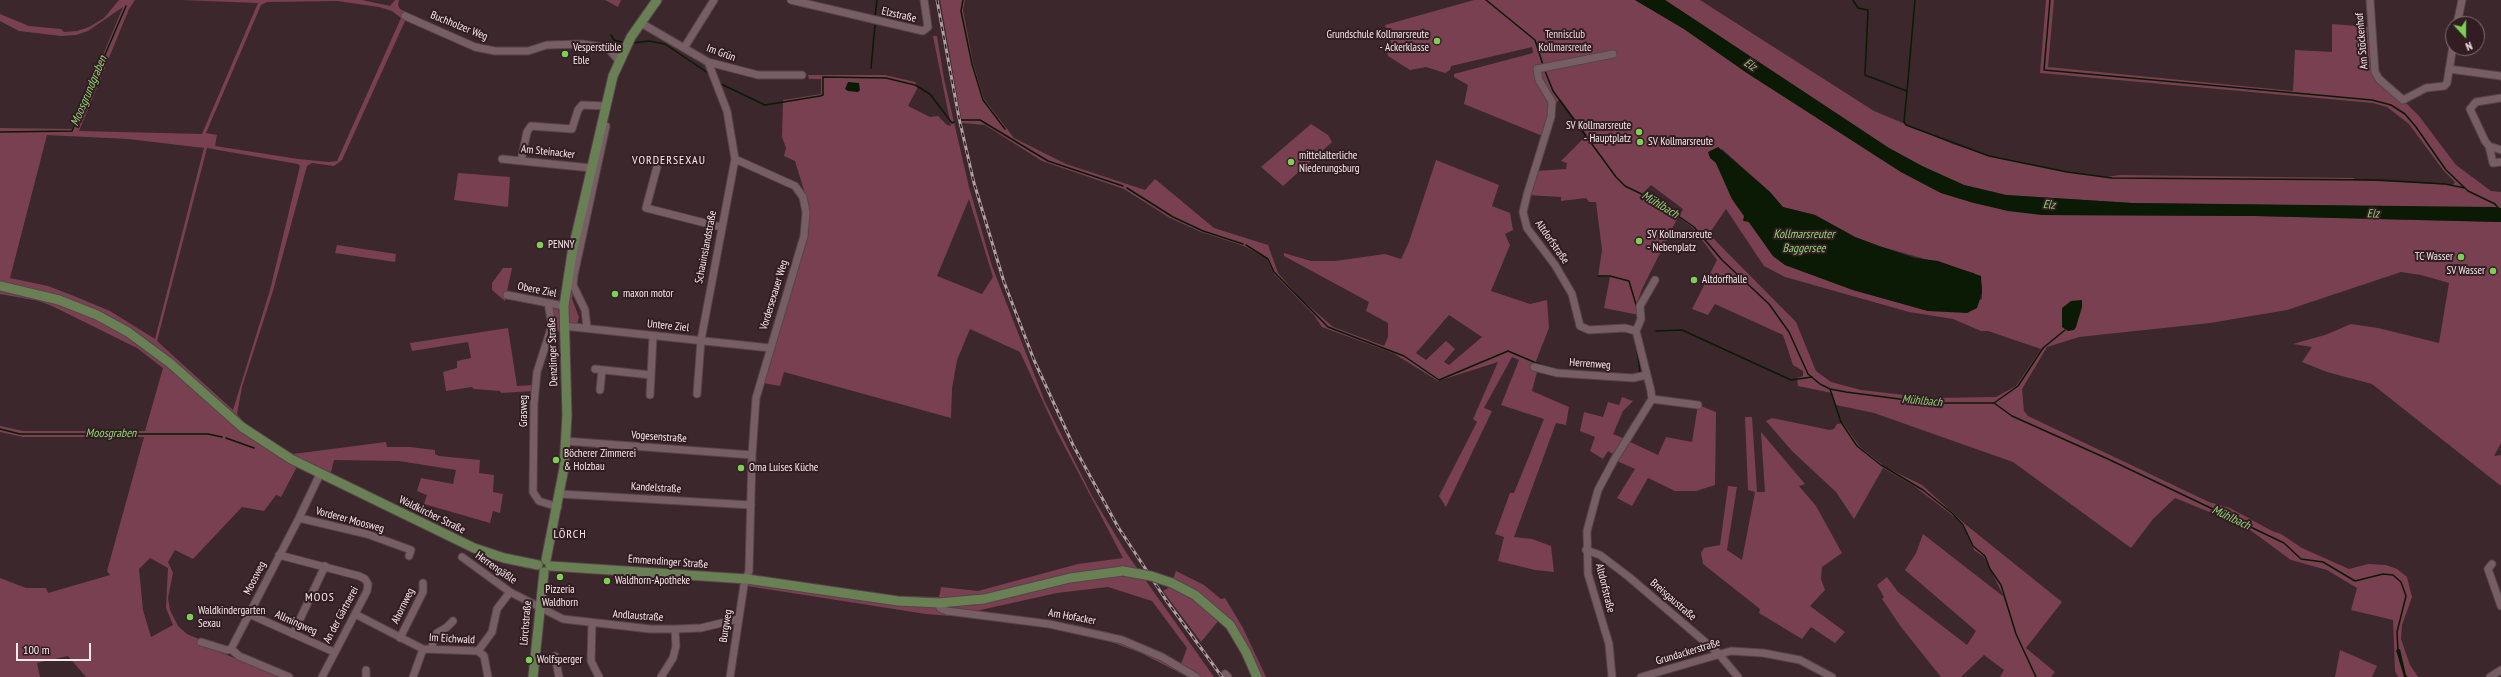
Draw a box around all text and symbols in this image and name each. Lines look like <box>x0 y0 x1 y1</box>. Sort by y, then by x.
street label: Elzstraße <box>880 5 918 25</box>
street label: Buchholzer Weg <box>428 8 490 44</box>
street label: Am Stöckenhof <box>2353 12 2371 70</box>
north arrow <box>2445 16 2485 56</box>
place label: Grundschule Kollmarsreute - Ackerklasse <box>1327 28 1429 54</box>
park label: Tennisclub Kollmarsreute <box>1539 28 1591 54</box>
marker: Grundschule Kollmarsreute - Ackerklasse <box>1432 36 1442 46</box>
text: N <box>2464 39 2474 54</box>
place label: Vesperstüble Eble <box>573 41 622 67</box>
street label: Im Grün <box>705 42 737 64</box>
marker: Vesperstüble Eble <box>560 49 570 59</box>
water label: Moosgrundgraben <box>68 54 110 128</box>
water label: Elz <box>1741 56 1759 74</box>
place label: SV Kollmarsreute - Hauptplatz <box>1566 119 1631 145</box>
marker: SV Kollmarsreute - Hauptplatz <box>1634 127 1644 137</box>
place label: SV Kollmarsreute <box>1648 135 1713 149</box>
marker: SV Kollmarsreute <box>1635 137 1645 147</box>
street label: Am Steinacker <box>520 143 576 161</box>
place label: mittelalterliche Niederungsburg <box>1299 149 1360 175</box>
district label: VORDERSEXAU <box>632 154 706 168</box>
marker: mittelalterliche Niederungsburg <box>1286 157 1296 167</box>
water label: Mühlbach <box>1639 188 1681 222</box>
water label: Elz <box>2042 197 2056 213</box>
water label: Elz <box>2367 207 2379 221</box>
street label: Schauinslandstraße <box>692 209 720 285</box>
street label: Altdorfstraße <box>1532 218 1572 266</box>
place label: SV Kollmarsreute - Nebenplatz <box>1647 228 1712 254</box>
water label: Kollmarsreuter Baggersee <box>1773 228 1835 256</box>
marker: SV Kollmarsreute - Nebenplatz <box>1634 236 1644 246</box>
place label: PENNY <box>548 238 575 252</box>
marker: PENNY <box>535 240 545 250</box>
place label: TC Wasser <box>2415 250 2453 264</box>
marker: TC Wasser <box>2456 252 2466 262</box>
street label: Vordersexauer Weg <box>757 258 791 332</box>
place label: SV Wasser <box>2446 264 2485 278</box>
marker: SV Wasser <box>2488 266 2498 276</box>
place label: Altdorfhalle <box>1702 273 1747 287</box>
marker: Altdorfhalle <box>1689 275 1699 285</box>
street label: Obere Ziel <box>516 280 558 300</box>
place label: maxon motor <box>623 287 673 301</box>
marker: maxon motor <box>610 289 620 299</box>
street label: Denzlinger Straße <box>545 317 561 387</box>
street label: Untere Ziel <box>646 317 690 335</box>
street label: Herrenweg <box>1569 356 1611 372</box>
water label: Mühlbach <box>1901 392 1943 410</box>
street label: Grasweg <box>517 395 531 427</box>
water label: Moosgraben <box>86 427 136 441</box>
street label: Vogesenstraße <box>631 428 687 446</box>
place label: Böcherer Zimmerei & Holzbau <box>564 447 636 473</box>
marker: Böcherer Zimmerei & Holzbau <box>551 455 561 465</box>
place label: Oma Luises Küche <box>749 461 818 475</box>
marker: Oma Luises Küche <box>736 463 746 473</box>
street label: Kandelstraße <box>631 480 681 496</box>
street label: Waldkircher Straße <box>397 493 467 537</box>
water label: Mühlbach <box>2210 503 2252 533</box>
street label: Vorderer Moosweg <box>314 505 386 535</box>
district label: LÖRCH <box>553 528 587 542</box>
street label: Herrengäßle <box>473 549 519 587</box>
street label: Emmendinger Straße <box>628 553 708 571</box>
street label: Moosweg <box>241 559 269 597</box>
street label: Altdorfstraße <box>1593 562 1617 614</box>
marker: Pizzeria Waldhorn <box>555 572 565 582</box>
place label: Waldhorn-Apotheke <box>615 574 690 588</box>
marker: Waldhorn-Apotheke <box>602 576 612 586</box>
street label: Breisgaustraße <box>1647 576 1699 624</box>
place label: Pizzeria Waldhorn <box>542 583 578 609</box>
street label: An der Gärtnerei <box>321 584 361 646</box>
street label: Ahornweg <box>389 586 417 626</box>
district label: MOOS <box>305 591 335 605</box>
street label: Lörchstraße <box>517 600 535 646</box>
place label: Waldkindergarten Sexau <box>198 604 265 630</box>
street label: Am Hofacker <box>1047 606 1097 628</box>
street label: Allmingweg <box>273 608 319 638</box>
street label: Andlaustraße <box>612 608 664 624</box>
street label: Burgweg <box>717 609 735 643</box>
marker: Waldkindergarten Sexau <box>185 612 195 622</box>
street label: Im Eichwald <box>429 631 475 647</box>
scale bar <box>18 635 93 661</box>
street label: Grundackerstraße <box>1654 636 1722 668</box>
text: 100 m <box>23 642 50 657</box>
place label: Wolfsperger <box>537 653 583 667</box>
marker: Wolfsperger <box>524 655 534 665</box>

